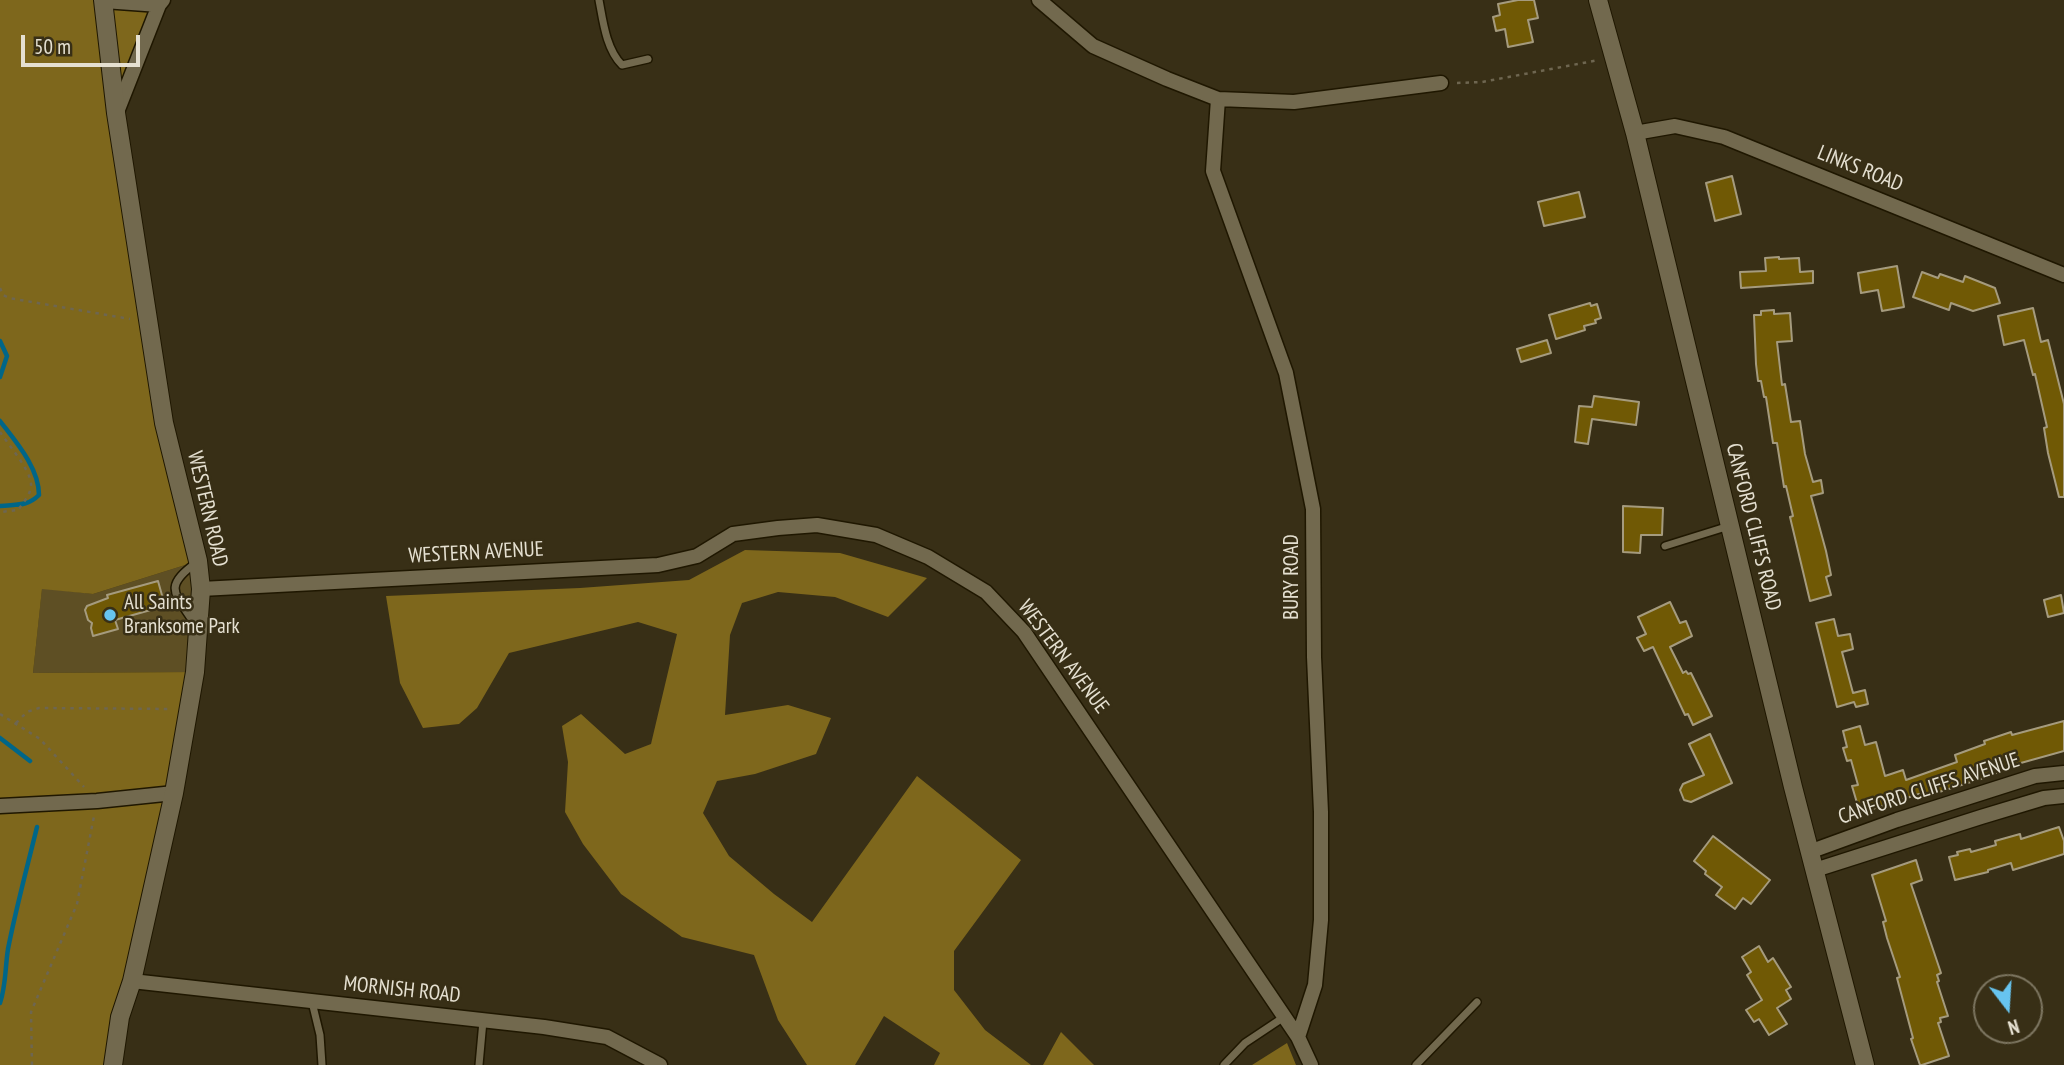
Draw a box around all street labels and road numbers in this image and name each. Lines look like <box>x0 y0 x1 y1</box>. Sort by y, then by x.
street label: LINKS ROAD <box>1813 140 1907 198</box>
street label: CANFORD CLIFFS ROAD <box>1720 441 1786 613</box>
street label: WESTERN ROAD <box>181 449 233 569</box>
street label: BURY ROAD <box>1279 534 1305 620</box>
street label: WESTERN AVENUE <box>408 537 544 569</box>
street label: WESTERN AVENUE <box>1012 595 1114 719</box>
street label: CANFORD CLIFFS AVENUE <box>1835 748 2023 830</box>
street label: MORNISH ROAD <box>342 971 462 1009</box>

